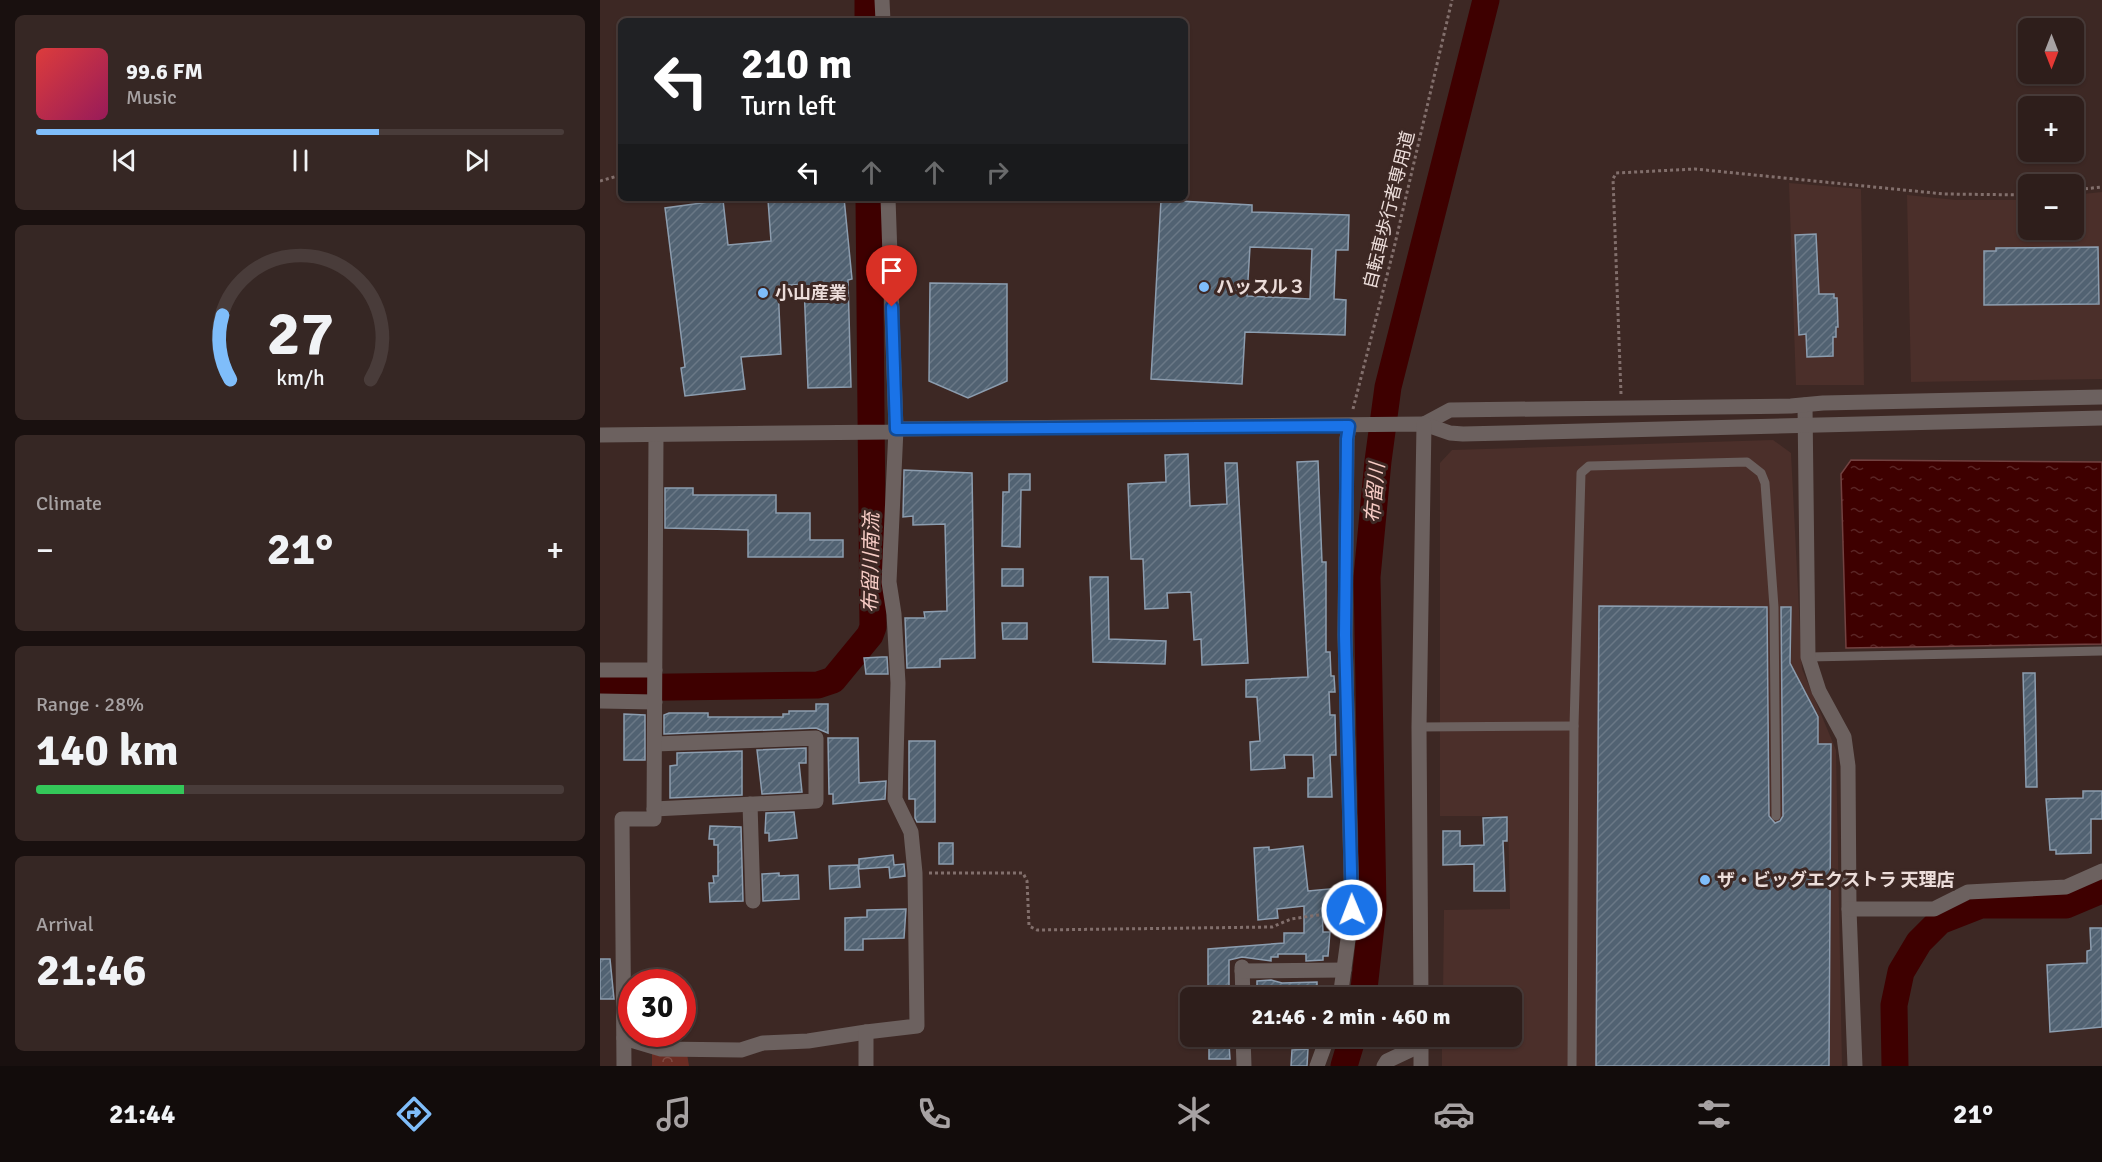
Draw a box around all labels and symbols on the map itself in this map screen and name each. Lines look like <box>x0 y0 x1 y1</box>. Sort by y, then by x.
north arrow <box>2018 18 2084 84</box>
street label: 自転車歩行者専用道 <box>1359 129 1419 291</box>
pin <box>866 245 917 307</box>
place label: ハッスル３ <box>1216 276 1306 298</box>
marker: ハッスル３ <box>1197 280 1211 294</box>
place label: 小山産業 <box>775 282 847 304</box>
marker: 小山産業 <box>756 286 770 300</box>
water label: 布留川 <box>1360 460 1390 524</box>
water label: 布留川南流 <box>858 510 884 613</box>
place label: ザ・ビッグエクストラ 天理店 <box>1717 869 1954 891</box>
marker: ザ・ビッグエクストラ 天理店 <box>1698 873 1712 887</box>
position arrow <box>1320 878 1384 942</box>
speed limit sign: 30 <box>618 969 696 1047</box>

